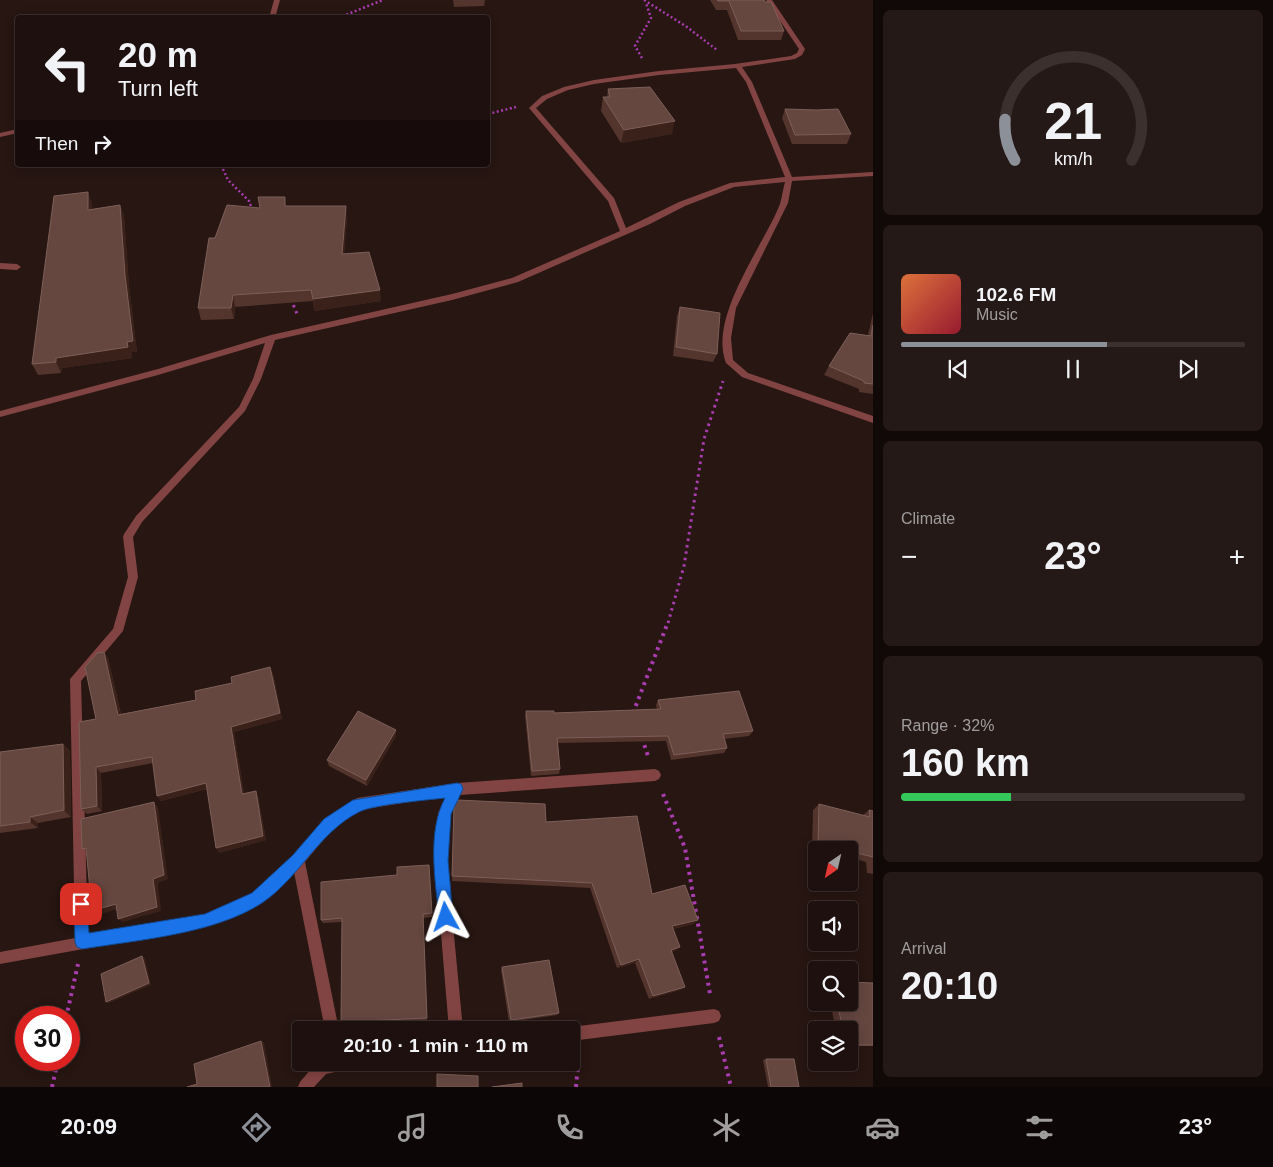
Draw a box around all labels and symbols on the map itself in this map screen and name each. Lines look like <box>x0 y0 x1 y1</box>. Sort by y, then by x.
north arrow <box>808 841 858 891</box>
pin <box>60 883 102 925</box>
position arrow <box>419 890 471 942</box>
speed limit sign: 30 <box>15 1006 80 1071</box>

